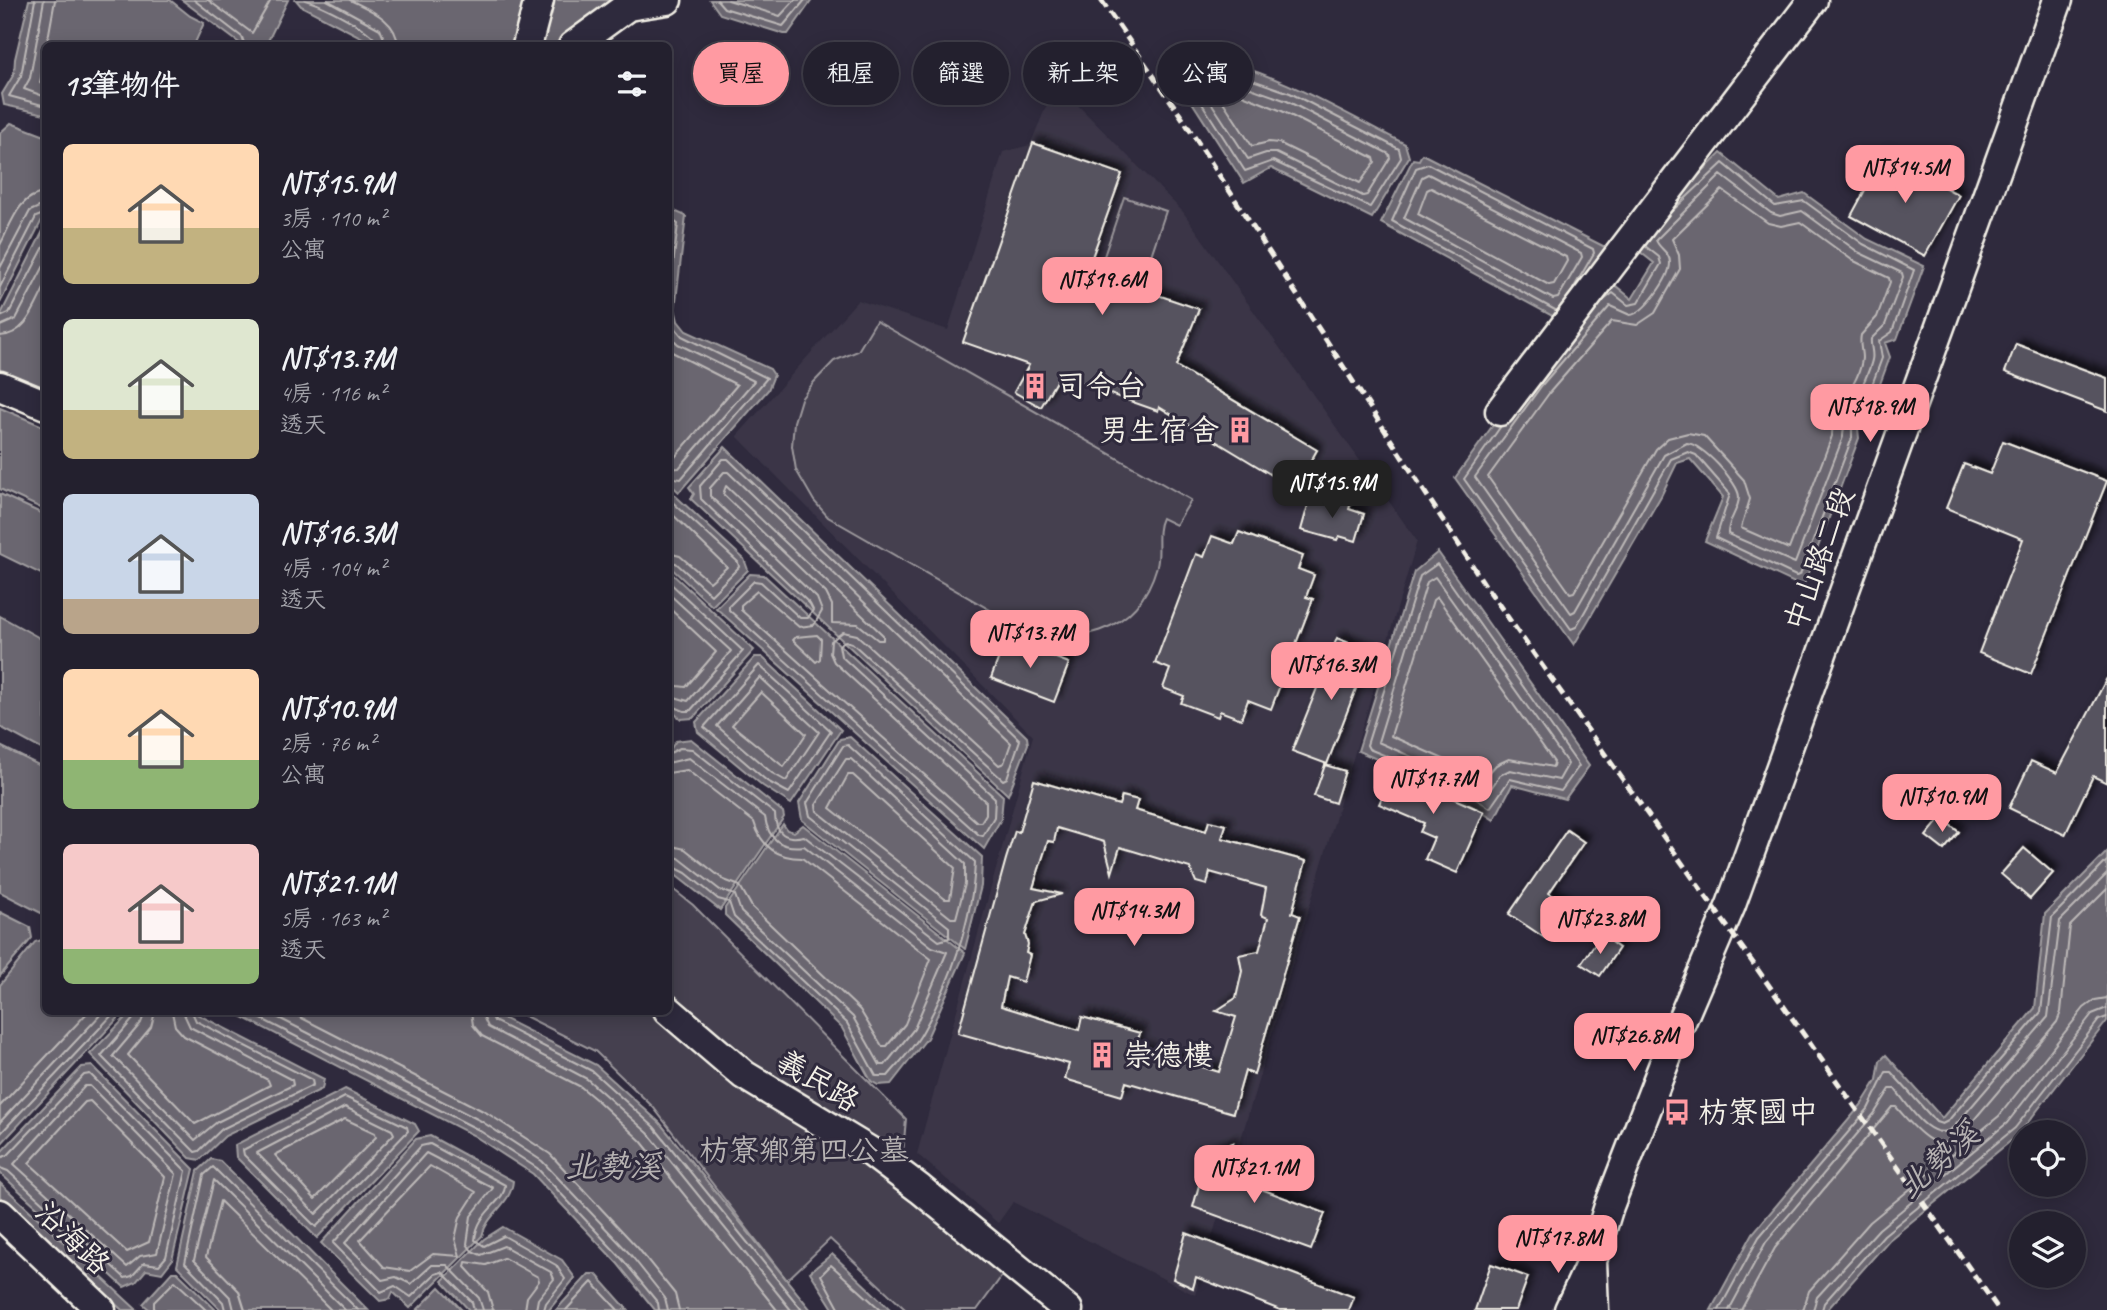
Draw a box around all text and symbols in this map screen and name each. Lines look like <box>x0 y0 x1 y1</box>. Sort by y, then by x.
chip: 買屋 <box>693 42 789 105</box>
chip: 租屋 <box>803 42 899 105</box>
chip: 篩選 <box>913 42 1009 105</box>
chip: 新上架 <box>1023 42 1143 105</box>
chip: 公寓 <box>1157 42 1253 105</box>
icon: filters <box>613 65 651 103</box>
text: 13筆物件 <box>63 66 180 104</box>
pin: NT$14.5M <box>1833 146 1977 205</box>
text: NT$14.5M <box>1861 153 1949 182</box>
text: NT$15.9M <box>280 164 393 202</box>
icon: home <box>119 172 203 256</box>
text: 3房 · 110 m² <box>280 204 386 233</box>
text: 公寓 <box>280 235 326 264</box>
pin: NT$19.6M <box>1030 258 1174 317</box>
text: NT$19.6M <box>1058 265 1146 294</box>
text: NT$13.7M <box>280 339 394 377</box>
icon: home <box>119 347 203 431</box>
place label: 司令台 <box>1056 367 1146 405</box>
building icon: 司令台 <box>1020 371 1050 401</box>
text: 4房 · 116 m² <box>280 379 386 408</box>
pin: NT$18.9M <box>1798 384 1942 444</box>
text: NT$18.9M <box>1826 392 1914 421</box>
text: 透天 <box>280 410 326 439</box>
place label: 男生宿舍 <box>1099 411 1219 449</box>
building icon: 男生宿舍 <box>1225 415 1255 445</box>
pin: NT$15.9M <box>1260 461 1404 520</box>
text: NT$15.9M <box>1289 468 1375 497</box>
street label: 中山路二段 <box>1775 482 1863 636</box>
text: NT$16.3M <box>280 514 395 552</box>
icon: home <box>119 522 203 606</box>
text: 4房 · 104 m² <box>280 554 386 583</box>
text: 透天 <box>280 585 326 614</box>
pin: NT$13.7M <box>958 610 1102 670</box>
text: NT$13.7M <box>986 618 1074 647</box>
pin: NT$16.3M <box>1259 642 1403 702</box>
text: NT$16.3M <box>1287 650 1375 679</box>
text: NT$10.9M <box>280 689 394 727</box>
icon: home <box>119 697 203 781</box>
text: 2房 · 76 m² <box>280 729 375 758</box>
pin: NT$17.7M <box>1361 756 1505 816</box>
text: 公寓 <box>280 760 326 789</box>
text: NT$17.7M <box>1389 764 1477 793</box>
pin: NT$10.9M <box>1870 774 2014 834</box>
text: NT$10.9M <box>1898 782 1986 811</box>
text: NT$21.1M <box>280 864 394 902</box>
icon: home <box>119 872 203 956</box>
pin: NT$14.3M <box>1062 888 1206 948</box>
text: NT$14.3M <box>1090 896 1178 925</box>
pin: NT$23.8M <box>1528 897 1672 956</box>
text: 5房 · 163 m² <box>280 904 386 933</box>
text: NT$23.8M <box>1556 904 1644 933</box>
text: 透天 <box>280 935 326 964</box>
pin: NT$26.8M <box>1562 1014 1706 1073</box>
text: NT$26.8M <box>1590 1021 1678 1050</box>
place label: 崇德樓 <box>1123 1036 1213 1074</box>
building icon: 崇德樓 <box>1087 1040 1117 1070</box>
street label: 義民路 <box>770 1042 866 1120</box>
place label: 枋寮國中 <box>1698 1093 1818 1131</box>
bus stop icon: 枋寮國中 <box>1662 1097 1692 1127</box>
water label: 北勢溪 <box>1889 1112 1990 1207</box>
map controls <box>2009 1120 2086 1288</box>
button: locate <box>2009 1120 2086 1197</box>
park label: 枋寮鄉第四公墓 <box>699 1131 909 1169</box>
water label: 北勢溪 <box>565 1146 663 1187</box>
pin: NT$21.1M <box>1182 1146 1326 1205</box>
text: NT$21.1M <box>1210 1153 1298 1182</box>
street label: 沿海路 <box>27 1193 119 1283</box>
button: layers <box>2009 1211 2086 1288</box>
pin: NT$17.8M <box>1486 1216 1630 1275</box>
text: NT$17.8M <box>1514 1223 1602 1252</box>

